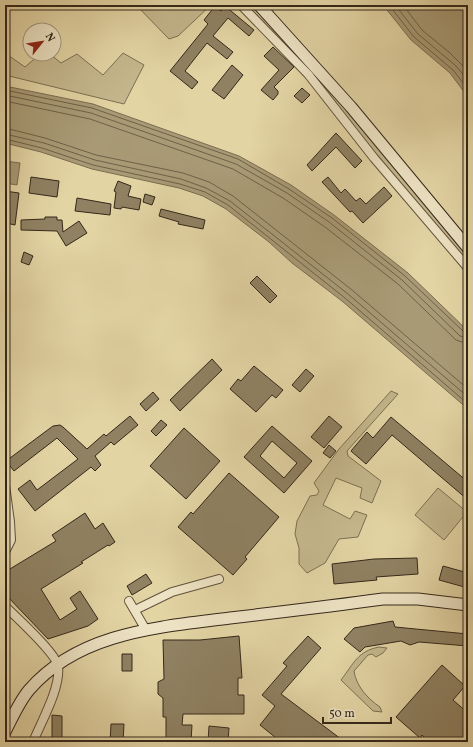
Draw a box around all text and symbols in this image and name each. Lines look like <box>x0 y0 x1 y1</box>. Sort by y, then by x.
north arrow <box>22 22 62 62</box>
text: N <box>41 31 58 45</box>
scale bar <box>323 699 391 725</box>
text: 50 m <box>329 706 355 722</box>

